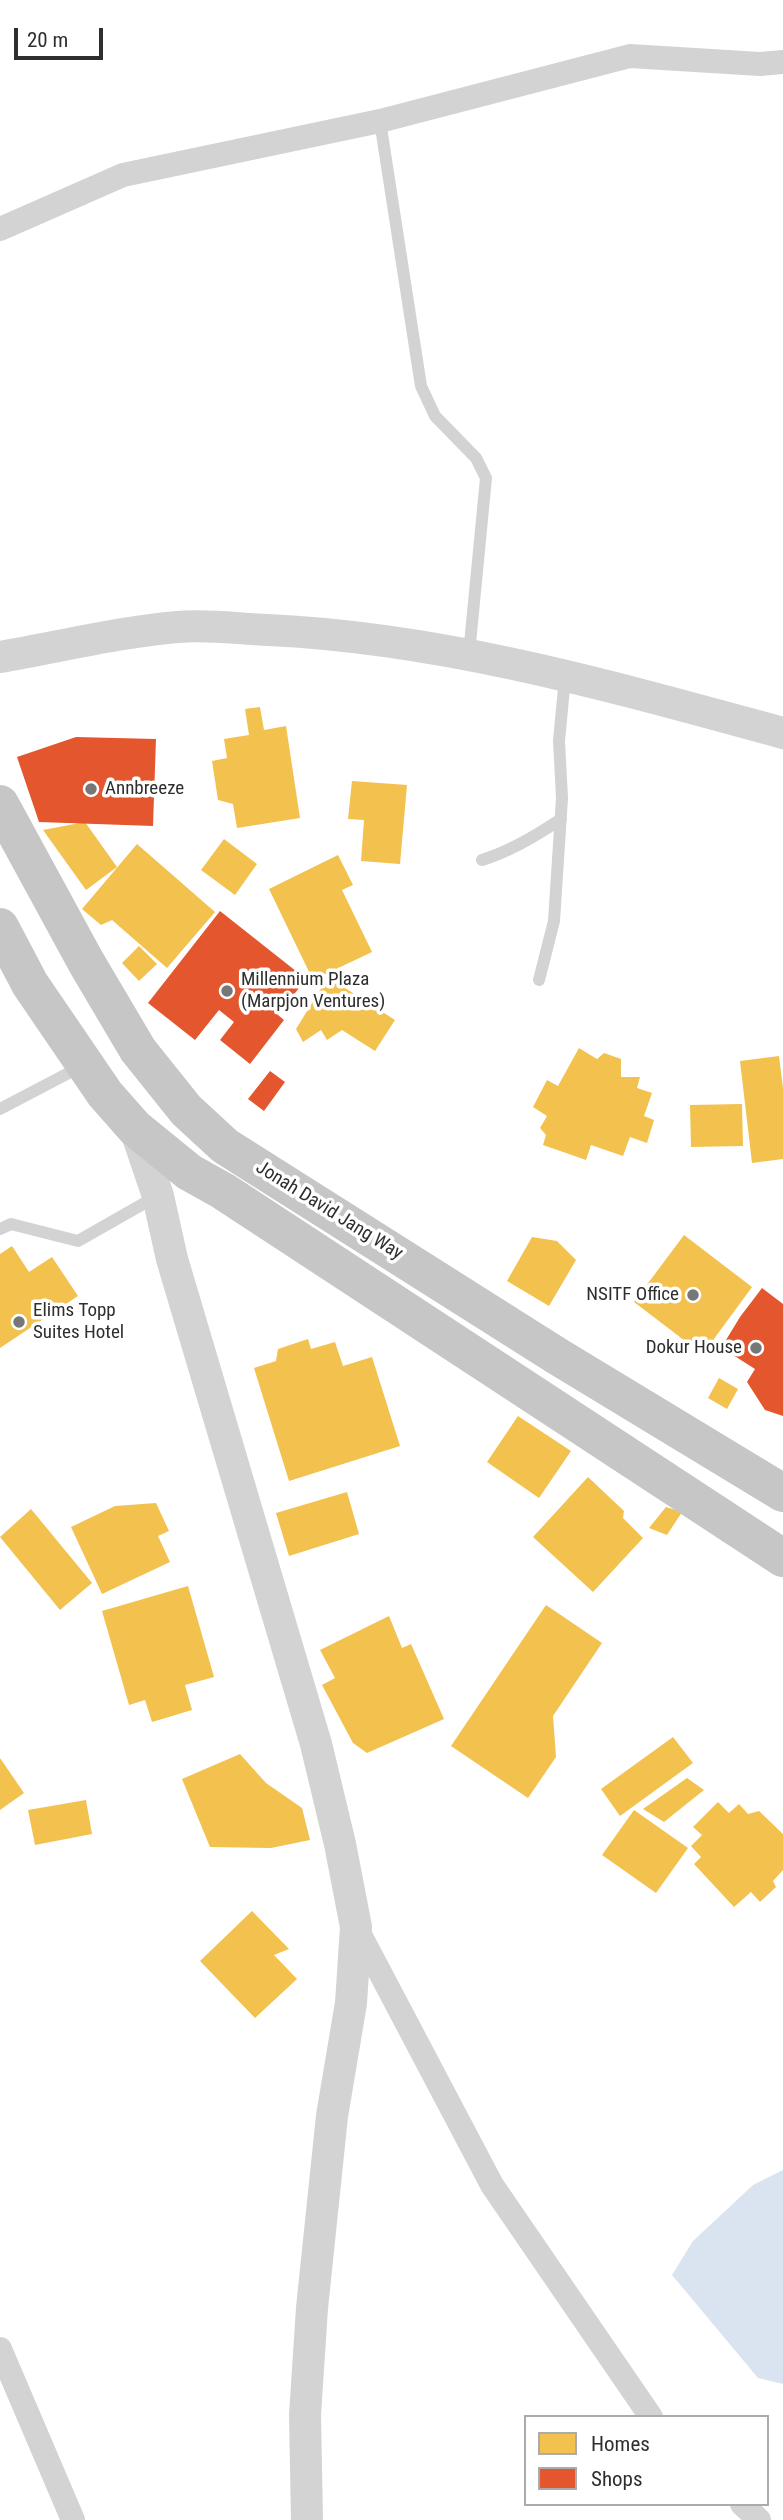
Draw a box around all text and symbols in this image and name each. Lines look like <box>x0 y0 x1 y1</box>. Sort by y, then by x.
scale bar <box>18 14 107 58</box>
text: 20 m <box>27 28 68 52</box>
place label: Annbreeze <box>105 778 184 800</box>
marker: Annbreeze <box>83 781 99 797</box>
place label: Millennium Plaza (Marpjon Ventures) <box>241 969 385 1013</box>
marker: Millennium Plaza (Marpjon Ventures) <box>219 983 235 999</box>
street label: Jonah David Jang Way <box>251 1157 407 1265</box>
place label: NSITF Office <box>586 1284 679 1306</box>
marker: NSITF Office <box>685 1287 701 1303</box>
place label: Elims Topp Suites Hotel <box>33 1300 124 1344</box>
marker: Elims Topp Suites Hotel <box>11 1314 27 1330</box>
place label: Dokur House <box>646 1337 742 1359</box>
marker: Dokur House <box>748 1340 764 1356</box>
legend <box>524 2415 769 2506</box>
text: Homes <box>591 2432 650 2456</box>
text: Shops <box>591 2467 643 2491</box>

